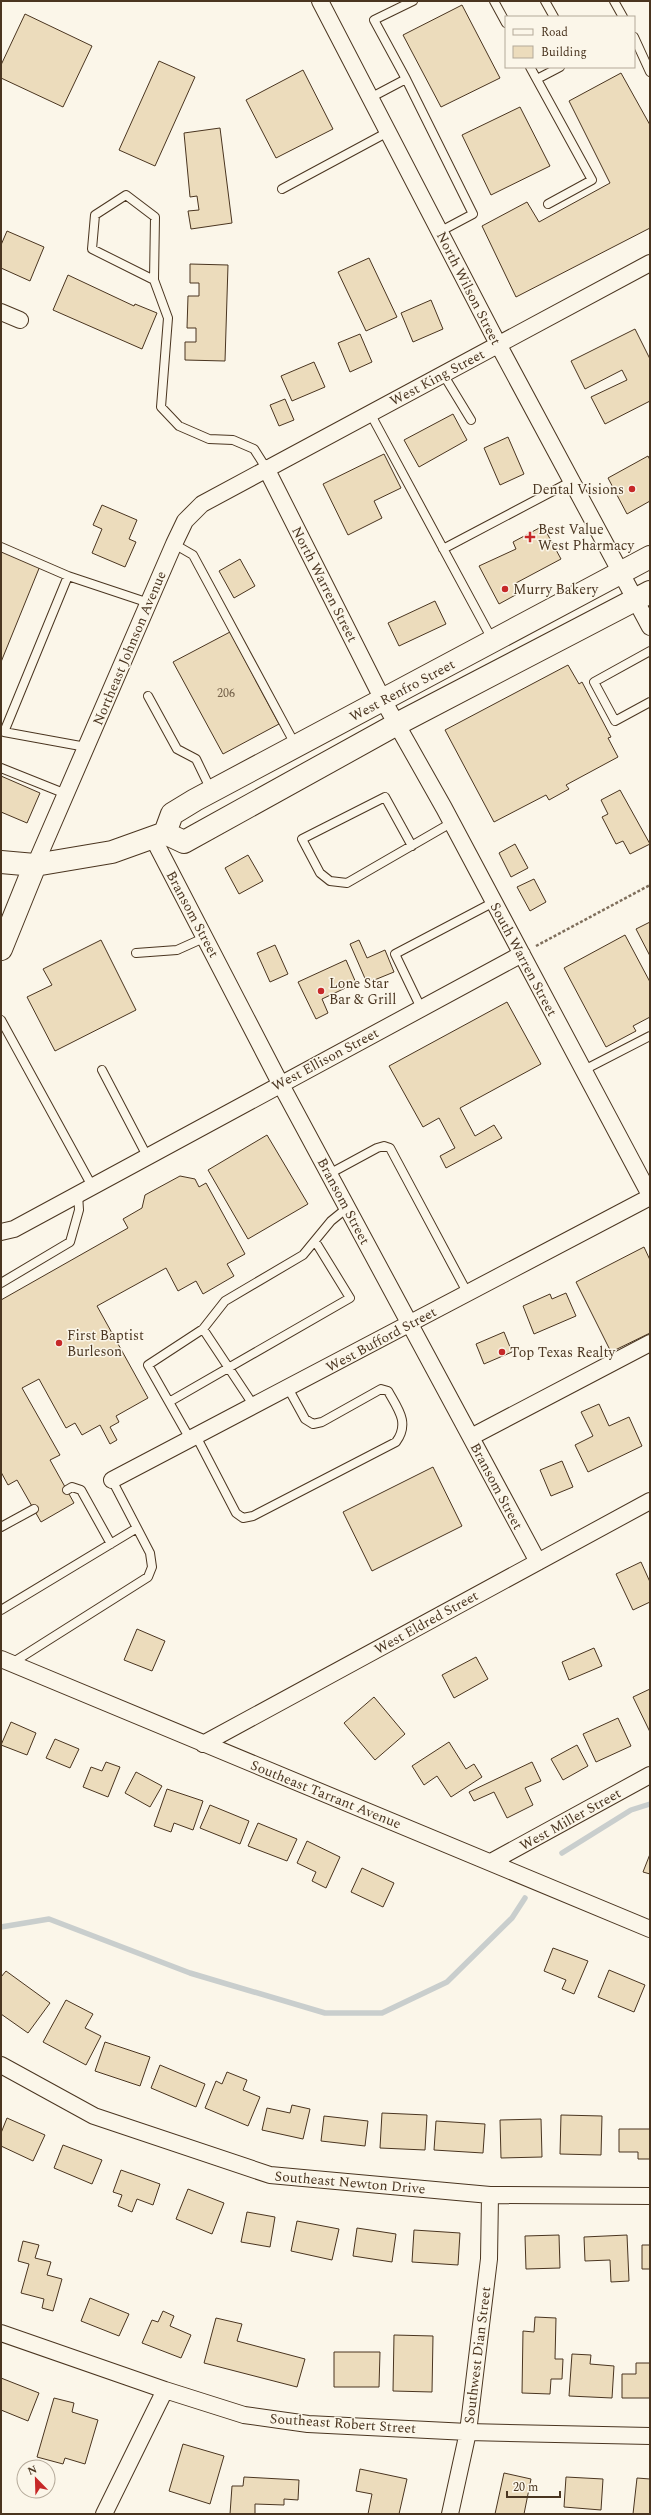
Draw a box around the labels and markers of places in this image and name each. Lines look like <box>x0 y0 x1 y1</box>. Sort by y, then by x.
place label: Dental Visions <box>532 479 624 500</box>
marker: Dental Visions <box>627 484 637 494</box>
place label: Best Value West Pharmacy <box>538 519 636 556</box>
marker: Best Value West Pharmacy <box>525 532 535 542</box>
place label: Murry Bakery <box>513 579 599 600</box>
marker: Murry Bakery <box>500 584 510 594</box>
place label: Lone Star Bar & Grill <box>329 973 396 1010</box>
marker: Lone Star Bar & Grill <box>316 986 326 996</box>
place label: First Baptist Burleson <box>67 1325 144 1362</box>
marker: First Baptist Burleson <box>54 1338 64 1348</box>
place label: Top Texas Realty <box>510 1342 616 1363</box>
marker: Top Texas Realty <box>497 1347 507 1357</box>

